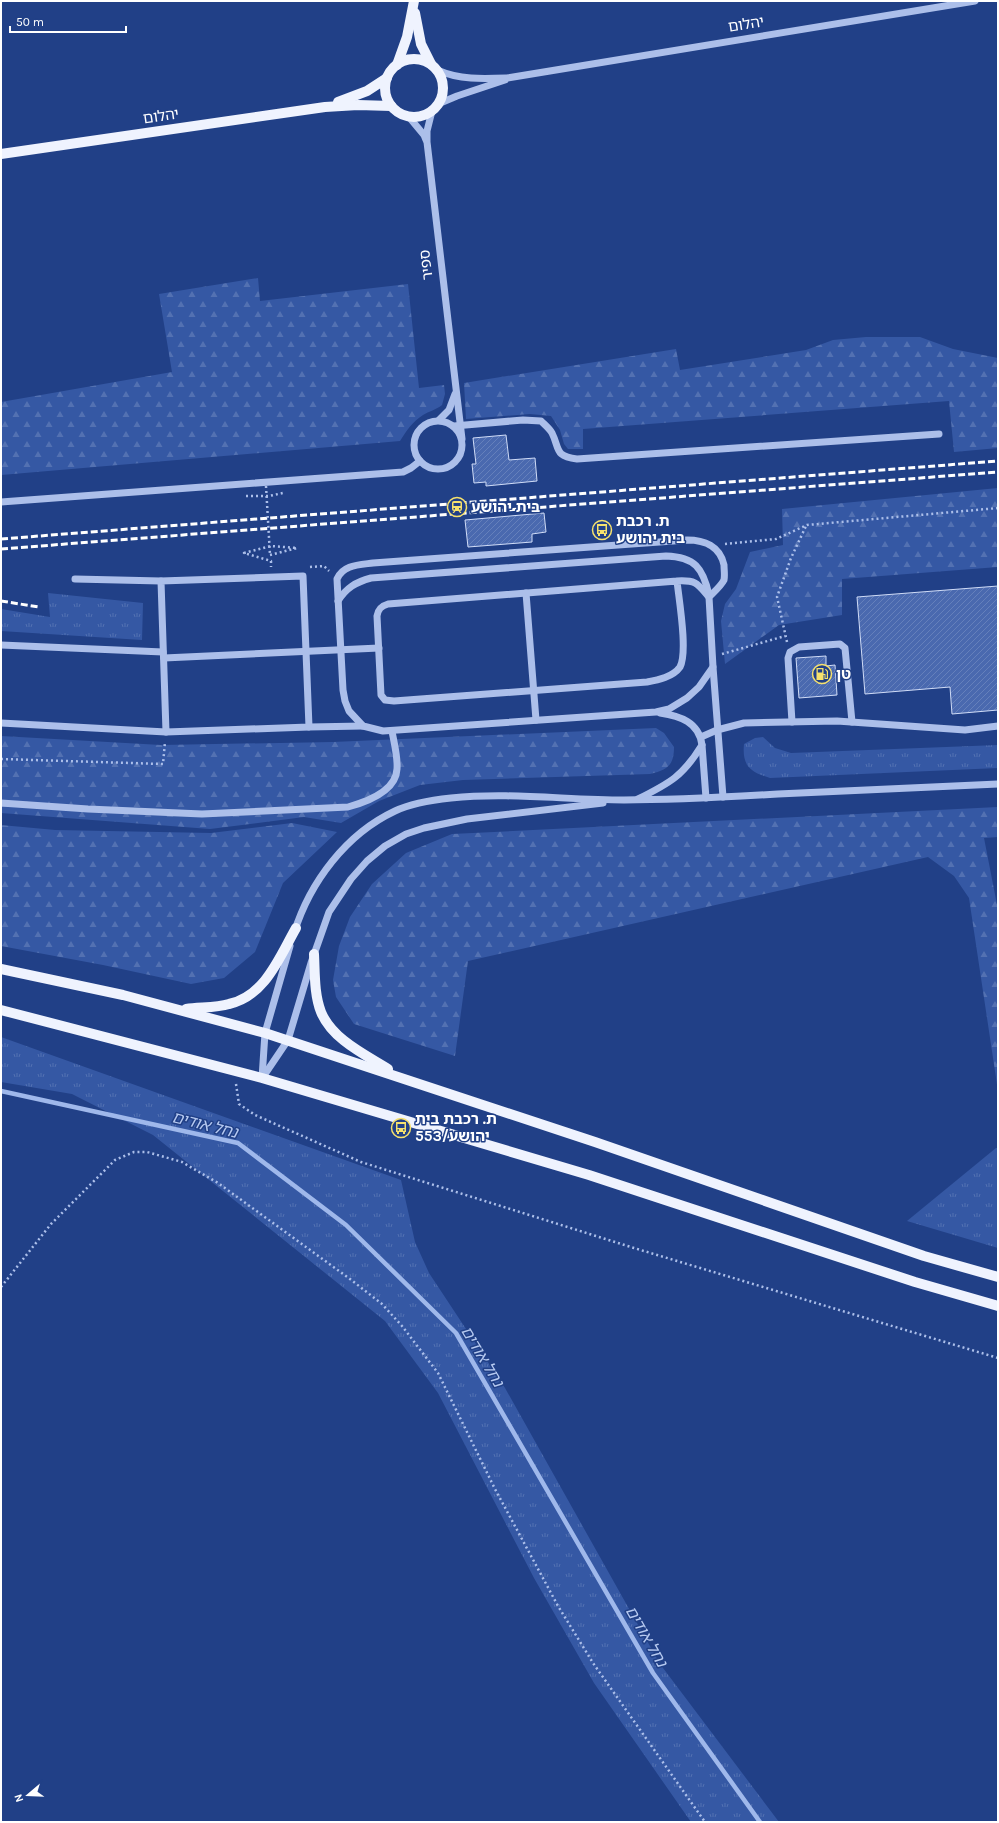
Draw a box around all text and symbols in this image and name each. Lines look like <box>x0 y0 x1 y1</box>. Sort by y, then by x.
scale bar <box>10 8 126 34</box>
street label: יהלום <box>727 12 765 36</box>
text: 50 m <box>16 15 44 29</box>
street label: יהלום <box>142 105 180 127</box>
street label: ספיר <box>415 249 437 281</box>
station icon: בית יהושע <box>446 496 468 518</box>
place label: בית יהושע <box>471 498 540 516</box>
place label: ת. רכבת בית יהושע <box>616 512 685 547</box>
bus stop icon: ת. רכבת בית יהושע <box>591 519 613 541</box>
fuel station icon: טן <box>811 663 833 685</box>
place label: טן <box>836 665 851 683</box>
water label: נחל אודים <box>170 1107 241 1142</box>
place label: ת. רכבת בית יהושע/553 <box>415 1110 497 1145</box>
bus stop icon: ת. רכבת בית יהושע/553 <box>390 1117 412 1139</box>
water label: נחל אודים <box>457 1323 509 1391</box>
water label: נחל אודים <box>622 1602 672 1671</box>
north arrow <box>8 1775 48 1815</box>
text: N <box>12 1792 26 1804</box>

